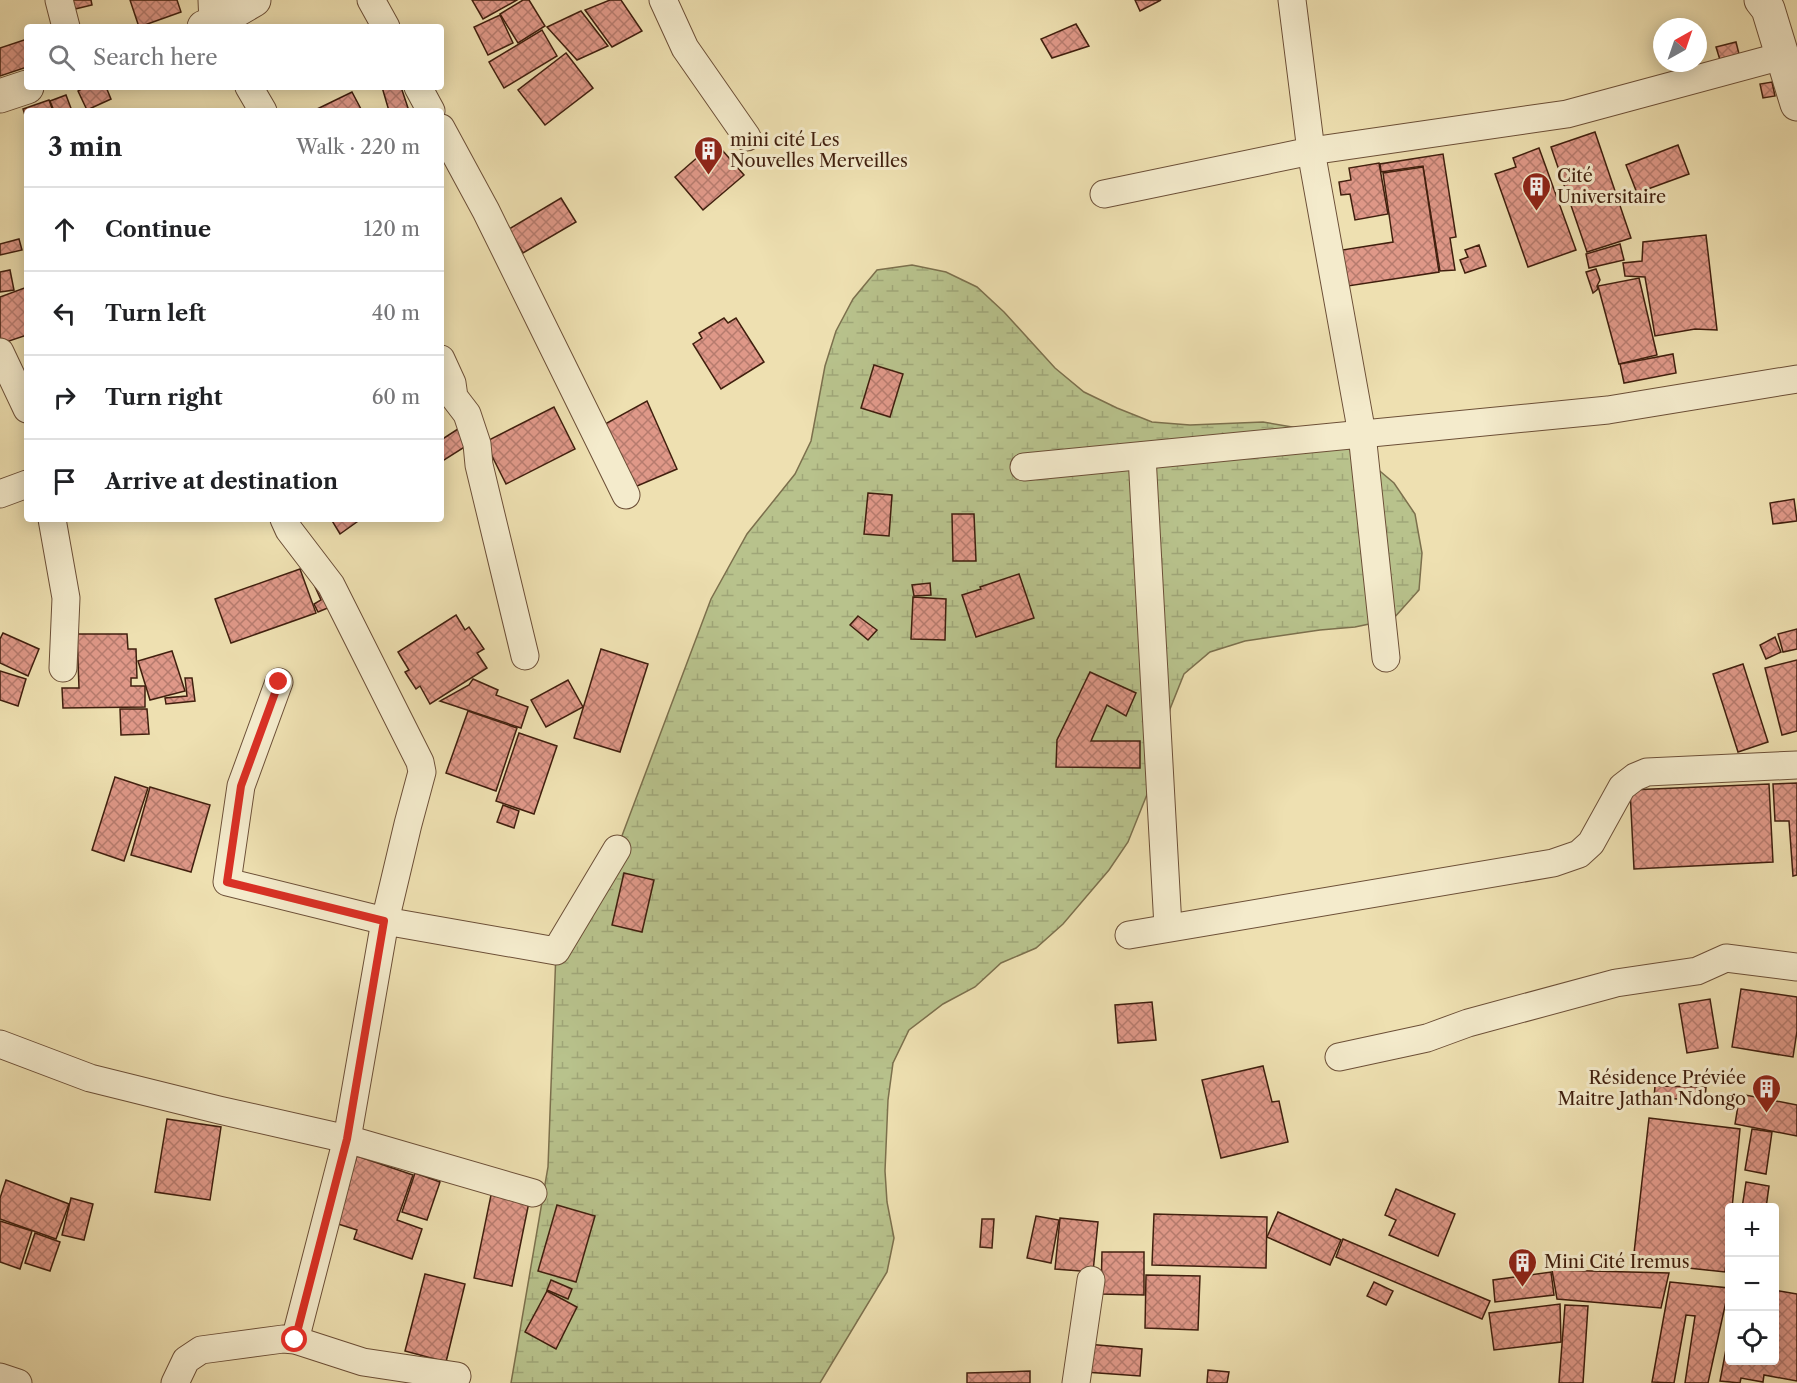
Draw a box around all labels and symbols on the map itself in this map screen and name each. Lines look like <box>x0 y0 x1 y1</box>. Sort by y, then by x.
north arrow <box>1653 18 1707 72</box>
place label: mini cité Les Nouvelles Merveilles <box>730 129 908 172</box>
building icon: mini cité Les Nouvelles Merveilles <box>693 134 725 176</box>
place label: Cité Universitaire <box>1557 165 1666 208</box>
building icon: Cité Universitaire <box>1520 170 1552 212</box>
route end <box>265 668 291 694</box>
place label: Résidence Préviée Maitre Jathan Ndongo <box>1557 1067 1746 1110</box>
building icon: Résidence Préviée Maitre Jathan Ndongo <box>1751 1072 1783 1114</box>
building icon: Mini Cité Iremus <box>1507 1246 1539 1288</box>
place label: Mini Cité Iremus <box>1544 1251 1690 1273</box>
route start <box>281 1326 307 1352</box>

